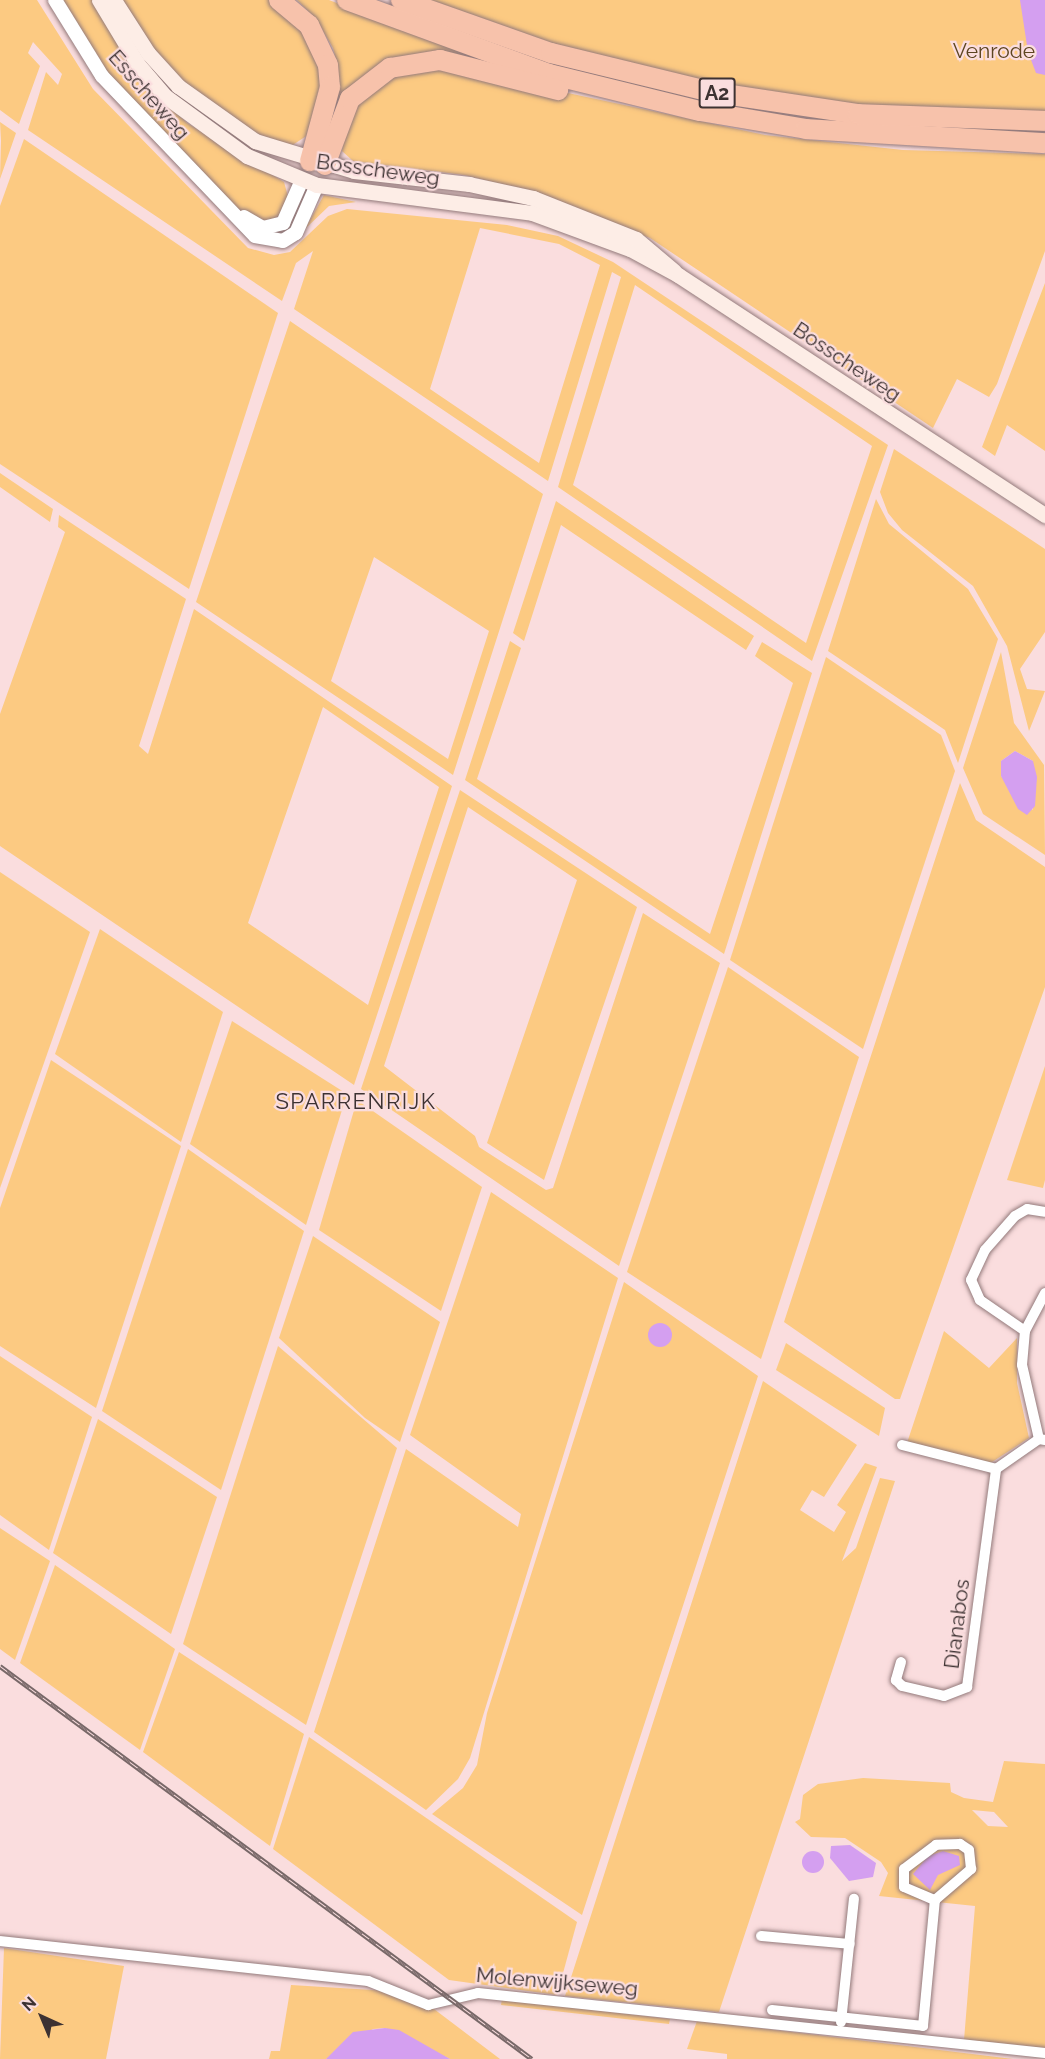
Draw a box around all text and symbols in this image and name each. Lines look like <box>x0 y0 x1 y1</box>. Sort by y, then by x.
park label: Venrode <box>953 38 1035 64</box>
street label: Esscheweg <box>103 45 195 145</box>
road number: A2 <box>698 76 736 110</box>
street label: Bosscheweg <box>315 149 441 191</box>
street label: Bosscheweg <box>788 317 906 407</box>
district label: SPARRENRIJK <box>276 1089 436 1115</box>
street label: Dianabos <box>939 1578 975 1670</box>
street label: Molenwijkseweg <box>475 1962 639 2002</box>
north arrow <box>12 1987 72 2047</box>
text: N <box>18 1993 40 2015</box>

